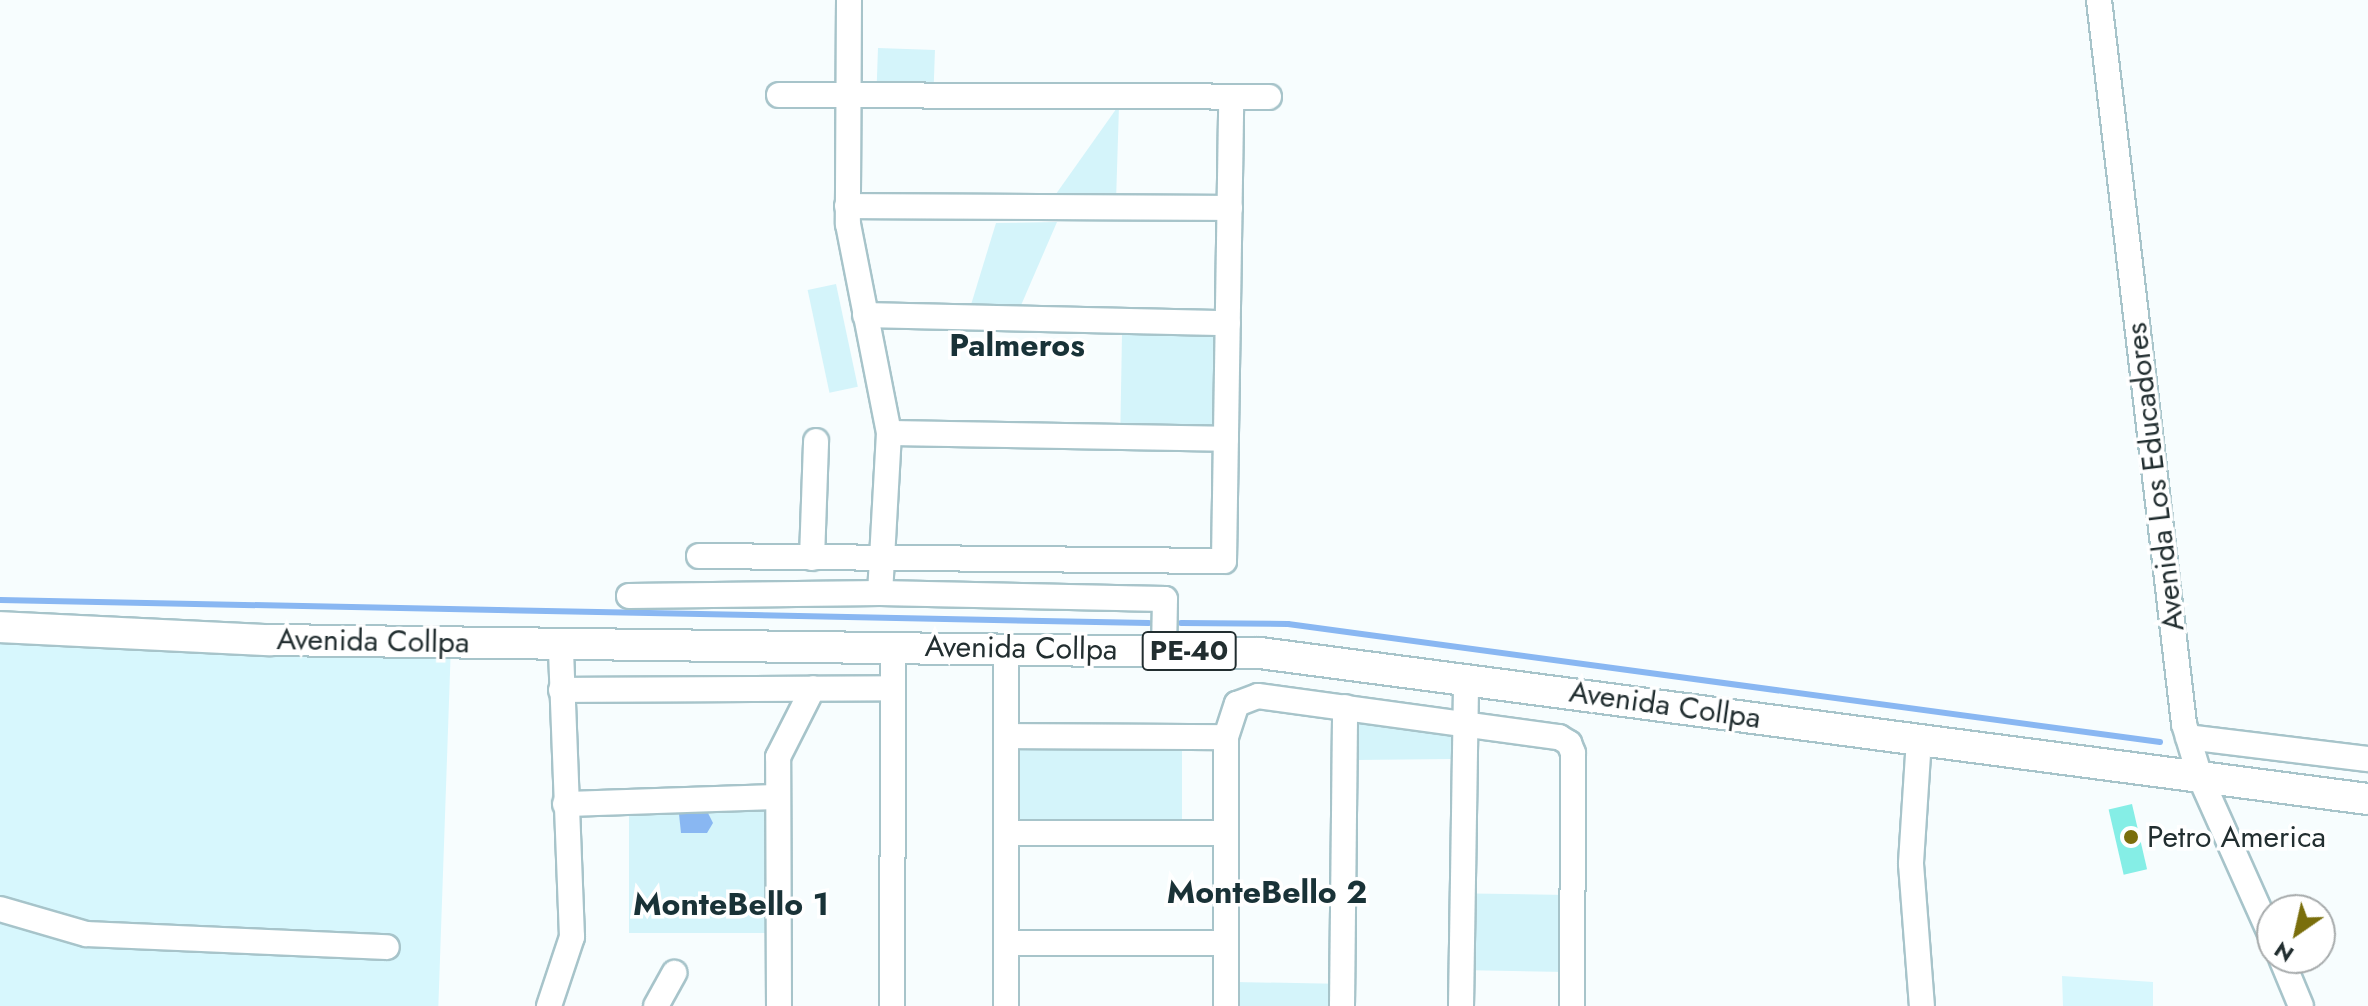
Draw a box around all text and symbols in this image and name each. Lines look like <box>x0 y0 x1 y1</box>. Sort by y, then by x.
street label: Avenida Los Educadores <box>2118 321 2192 633</box>
district label: Palmeros <box>949 326 1085 364</box>
street label: Avenida Collpa <box>276 621 470 661</box>
road number: PE-40 <box>1141 627 1237 675</box>
street label: Avenida Collpa <box>924 628 1118 668</box>
street label: Avenida Collpa <box>1567 674 1763 736</box>
place label: Petro America <box>2147 819 2326 855</box>
marker: Petro America <box>2122 828 2140 846</box>
district label: MonteBello 2 <box>1167 873 1367 911</box>
district label: MonteBello 1 <box>633 885 829 923</box>
north arrow <box>2256 894 2336 974</box>
text: N <box>2268 934 2300 970</box>

